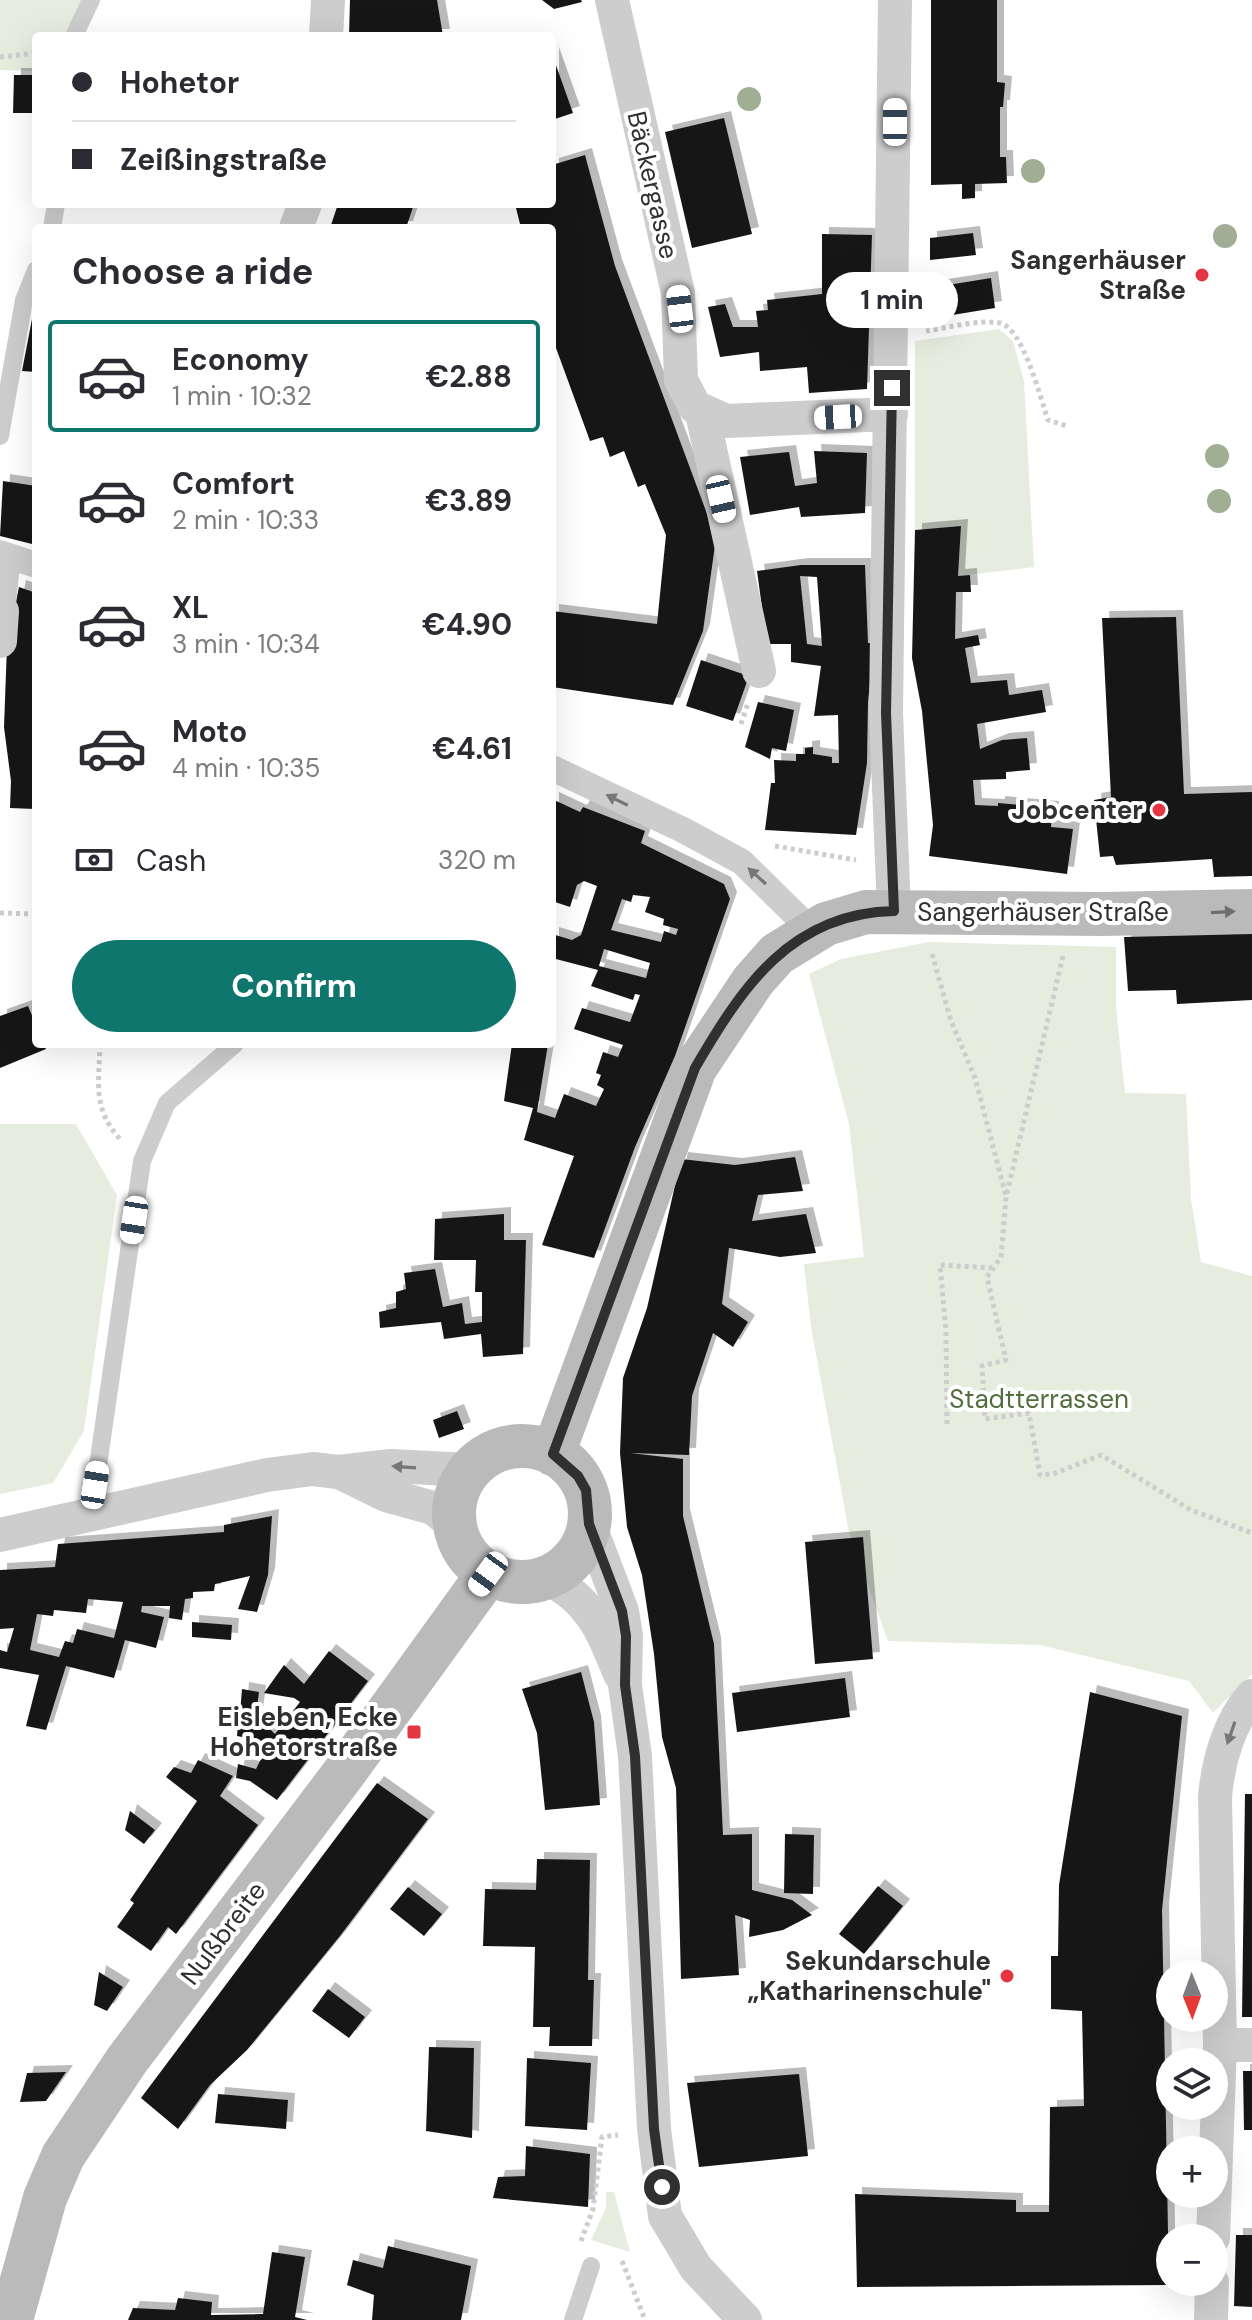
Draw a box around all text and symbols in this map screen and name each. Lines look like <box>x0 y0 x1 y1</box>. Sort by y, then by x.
text: Hohetor <box>120 63 239 102</box>
car <box>883 98 907 146</box>
street label: Bäckergasse <box>620 108 686 262</box>
text: Zeißingstraße <box>120 140 327 179</box>
place label: Sangerhäuser Straße <box>1010 243 1186 307</box>
text: Choose a ride <box>72 248 313 295</box>
marker: Sangerhäuser Straße <box>1193 266 1211 284</box>
callout: 1 min <box>826 272 958 328</box>
text: 1 min <box>860 283 924 317</box>
car <box>665 284 695 334</box>
icon: car <box>76 340 148 412</box>
text: Economy <box>172 340 309 379</box>
text: €2.88 <box>425 357 512 396</box>
route end <box>874 370 910 406</box>
text: 1 min · 10:32 <box>172 379 312 413</box>
car <box>813 404 863 430</box>
icon: car <box>76 464 148 536</box>
text: Comfort <box>172 464 295 503</box>
car <box>704 473 738 525</box>
text: €3.89 <box>425 481 512 520</box>
text: 2 min · 10:33 <box>172 503 319 537</box>
icon: car <box>76 588 148 660</box>
text: XL <box>172 588 209 627</box>
text: €4.90 <box>422 605 512 644</box>
text: 3 min · 10:34 <box>172 627 320 661</box>
icon: car <box>76 712 148 784</box>
text: Moto <box>172 712 247 751</box>
text: €4.61 <box>432 729 512 768</box>
text: 4 min · 10:35 <box>172 751 320 785</box>
one-way arrow <box>606 793 629 807</box>
place label: Jobcenter <box>1011 793 1143 827</box>
marker: Jobcenter <box>1150 801 1168 819</box>
icon: cash <box>72 838 116 882</box>
text: Cash <box>136 841 206 880</box>
text: 320 m <box>438 843 516 877</box>
one-way arrow <box>747 868 767 885</box>
street label: Sangerhäuser Straße <box>917 895 1169 929</box>
one-way arrow <box>1211 906 1236 919</box>
button: Confirm <box>72 940 516 1032</box>
car <box>118 1194 150 1246</box>
park label: Stadtterrassen <box>949 1382 1129 1416</box>
car <box>79 1459 111 1511</box>
one-way arrow <box>391 1460 416 1473</box>
car <box>464 1548 512 1600</box>
place label: Eisleben, Ecke Hohetorstraße <box>210 1700 398 1764</box>
one-way arrow <box>1224 1721 1236 1745</box>
marker: Eisleben, Ecke Hohetorstraße <box>405 1723 423 1741</box>
street label: Nußbreite <box>173 1874 273 1992</box>
place label: Sekundarschule „Katharinenschule" <box>748 1944 991 2008</box>
north arrow <box>1156 1960 1228 2032</box>
map controls <box>1156 1960 1228 2296</box>
marker: Sekundarschule „Katharinenschule" <box>998 1967 1016 1985</box>
button: layers <box>1156 2048 1228 2120</box>
button: + <box>1156 2136 1228 2208</box>
route start <box>644 2169 680 2205</box>
button: − <box>1156 2224 1228 2296</box>

